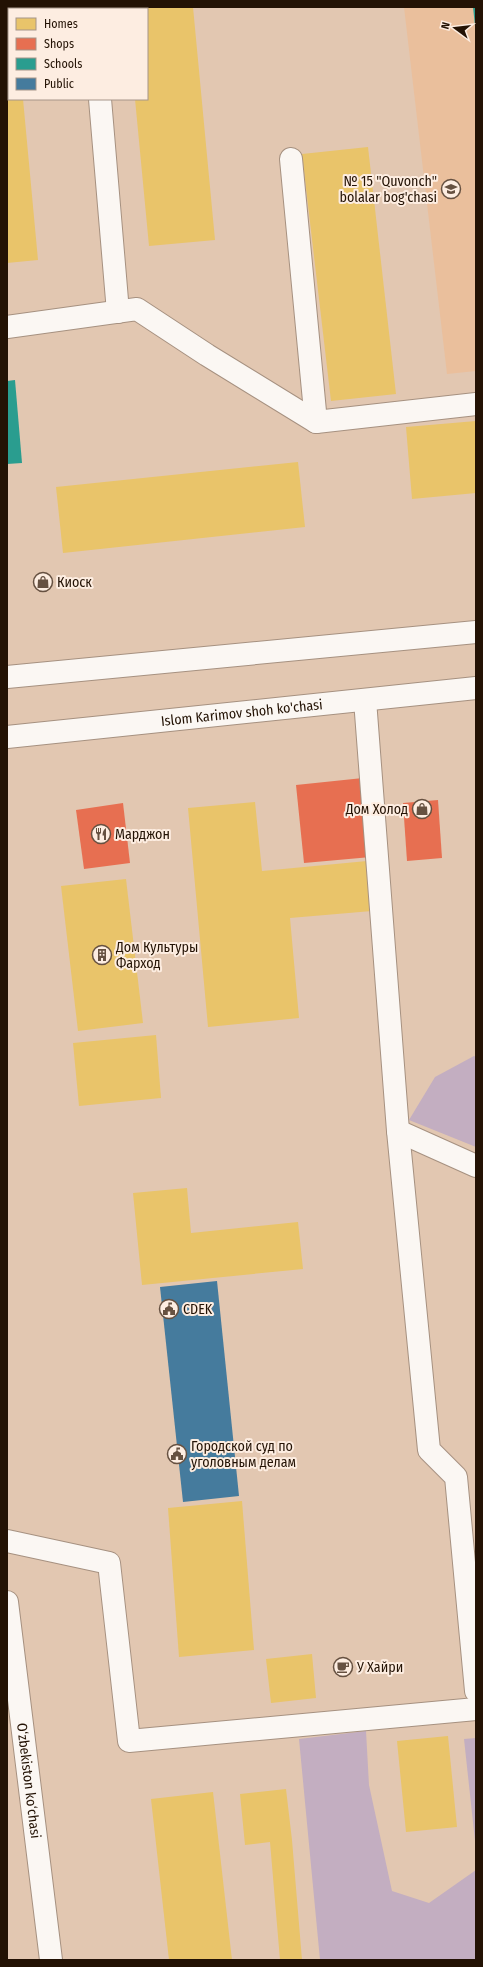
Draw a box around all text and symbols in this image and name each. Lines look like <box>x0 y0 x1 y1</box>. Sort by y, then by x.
legend <box>8 8 148 100</box>
north arrow <box>435 8 475 48</box>
text: Homes <box>44 17 78 31</box>
text: N <box>439 21 453 30</box>
text: Shops <box>44 37 74 51</box>
text: Schools <box>44 57 82 71</box>
text: Public <box>44 77 74 91</box>
place label: № 15 "Quvonch" bolalar bog'chasi <box>339 173 437 206</box>
school or university icon: № 15 "Quvonch" bolalar bog'chasi <box>440 178 462 200</box>
shop icon: Киоск <box>32 571 54 593</box>
place label: Киоск <box>57 574 92 591</box>
street label: Islom Karimov shoh ko'chasi <box>160 696 323 729</box>
shop icon: Дом Холод <box>411 798 433 820</box>
place label: Дом Холод <box>345 801 408 818</box>
restaurant icon: Марджон <box>90 823 112 845</box>
place label: Марджон <box>115 826 170 843</box>
place label: Дом Культуры Фарход <box>115 939 198 972</box>
building icon: Дом Культуры Фарход <box>91 944 113 966</box>
public building icon: CDEK <box>158 1298 180 1320</box>
place label: CDEK <box>183 1301 213 1318</box>
place label: Городской суд по уголовным делам <box>191 1438 296 1471</box>
public building icon: Городской суд по уголовным делам <box>166 1443 188 1465</box>
cafe icon: У Хайри <box>332 1656 354 1678</box>
place label: У Хайри <box>356 1659 403 1676</box>
street label: O‘zbekiston ko‘chasi <box>13 1722 44 1839</box>

